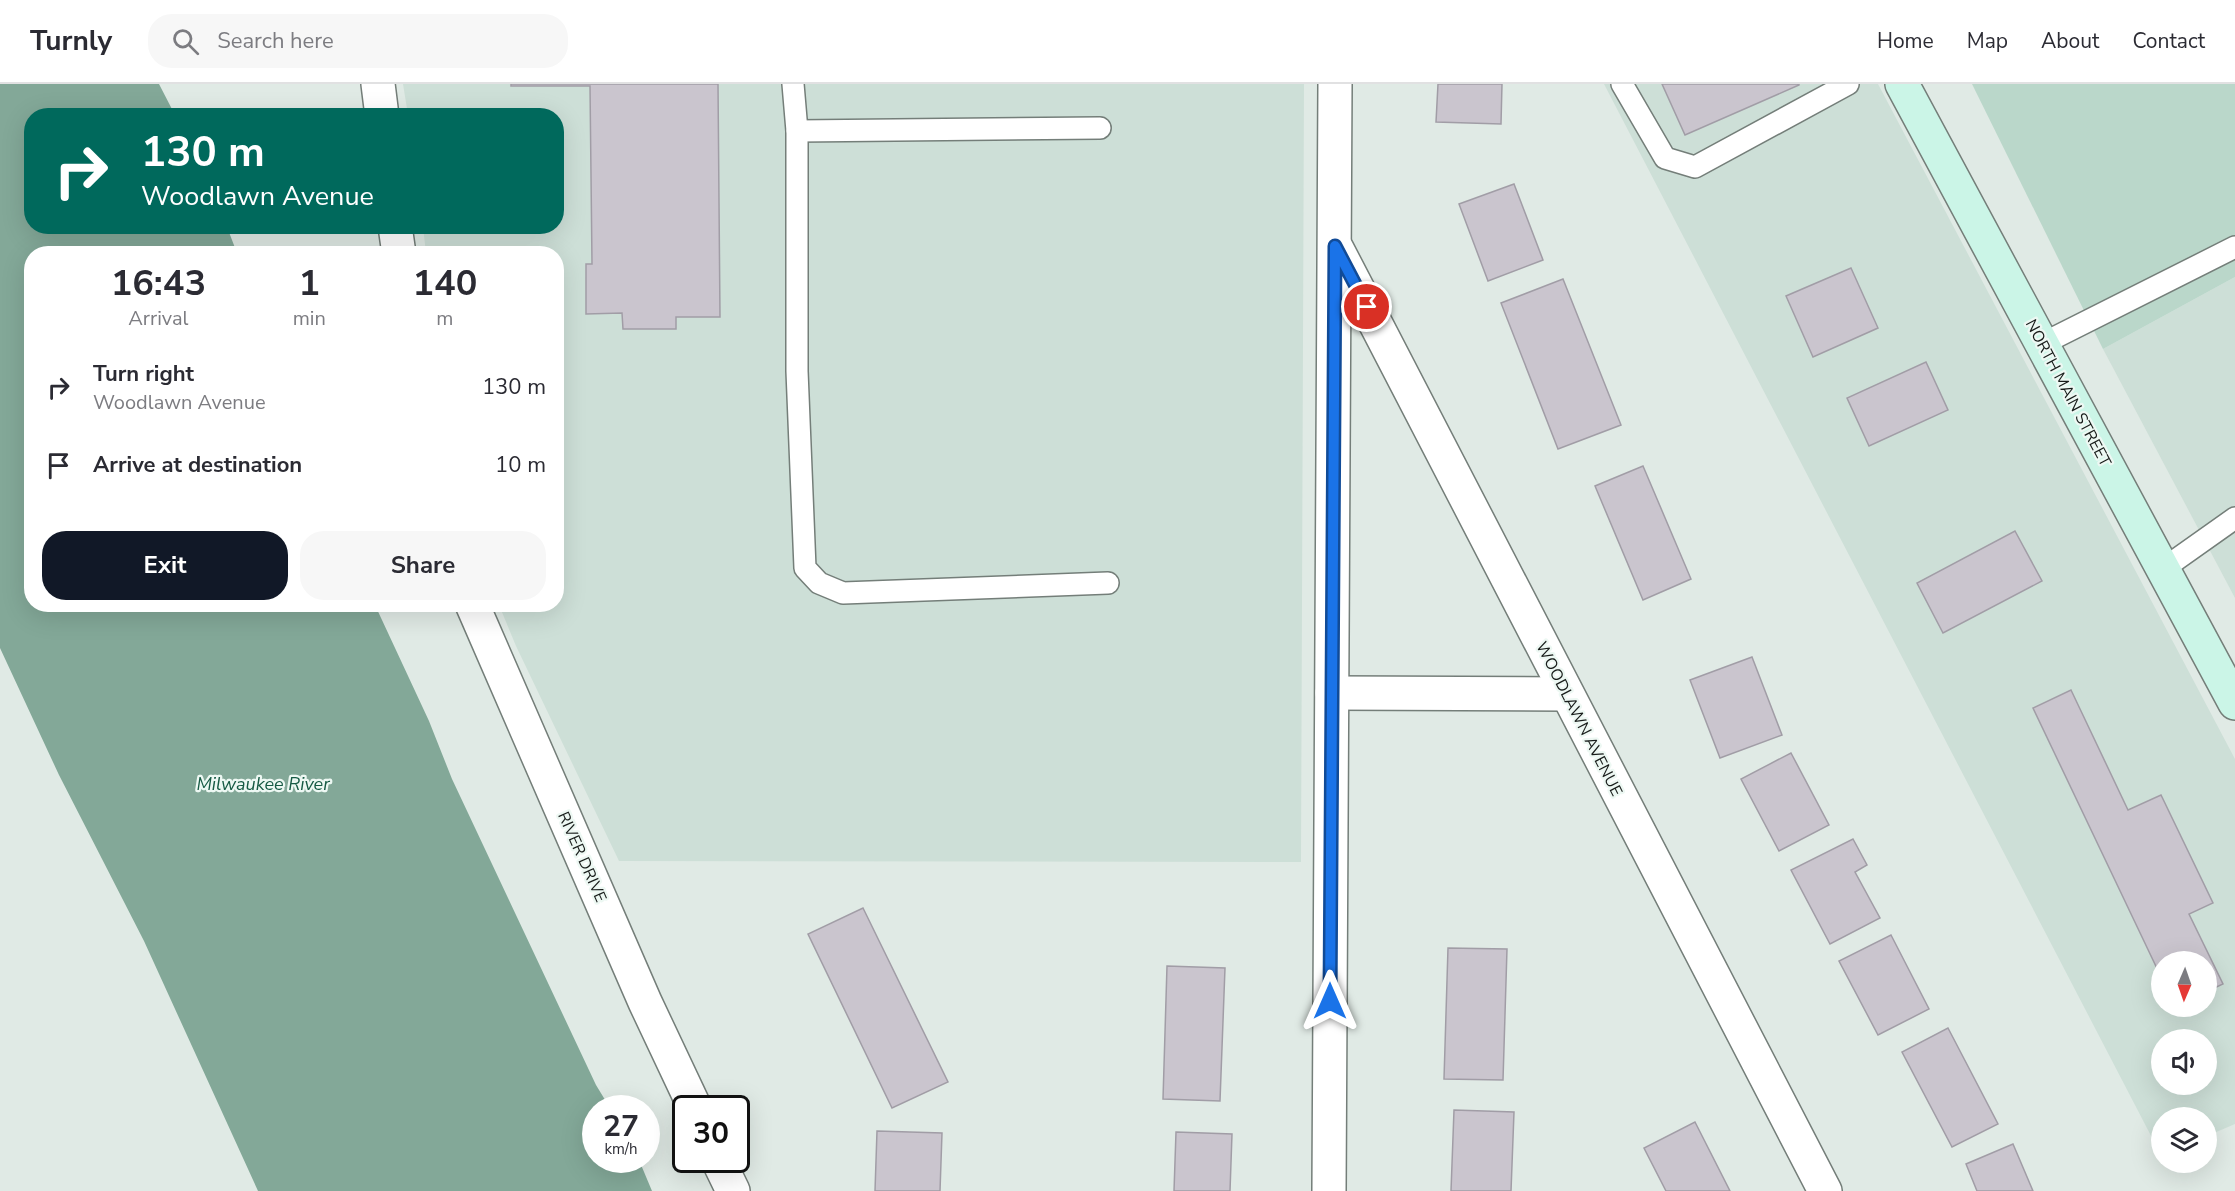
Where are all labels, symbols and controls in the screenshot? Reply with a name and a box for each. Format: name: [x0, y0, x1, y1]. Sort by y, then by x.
search box: [148, 14, 568, 68]
text: Turnly: [30, 22, 112, 60]
icon: search: [169, 25, 202, 58]
text: Search here: [217, 26, 334, 56]
text: Home: [1877, 27, 1934, 55]
text: Map: [1967, 27, 2008, 55]
text: About: [2041, 27, 2099, 55]
text: Contact: [2132, 27, 2205, 55]
text: 130 m: [141, 124, 265, 181]
icon: right: [42, 132, 120, 210]
text: Woodlawn Avenue: [141, 178, 374, 215]
text: 16:43: [111, 259, 206, 308]
text: 1: [298, 259, 320, 308]
text: 140: [412, 259, 477, 308]
pin: [1341, 281, 1392, 332]
icon: arrive: [1350, 290, 1383, 323]
text: Arrival: [128, 305, 188, 332]
text: min: [293, 305, 326, 332]
text: m: [436, 305, 453, 332]
street label: NORTH MAIN STREET: [2020, 316, 2116, 471]
text: Turn right: [93, 359, 194, 389]
icon: right: [42, 371, 75, 404]
text: 130 m: [482, 372, 546, 402]
text: Woodlawn Avenue: [93, 389, 266, 416]
icon: arrive: [42, 449, 75, 482]
text: Arrive at destination: [93, 450, 302, 480]
text: 10 m: [495, 450, 546, 480]
button: Exit: [42, 531, 288, 600]
button: Share: [300, 531, 546, 600]
street label: WOODLAWN AVENUE: [1531, 638, 1627, 800]
water label: Milwaukee River: [196, 772, 330, 796]
street label: RIVER DRIVE: [552, 808, 612, 906]
north arrow: [2151, 951, 2217, 1017]
map controls: [2151, 951, 2217, 1173]
position arrow: [1298, 969, 1362, 1033]
button: sound: [2151, 1029, 2217, 1095]
speed limit sign: 30: [672, 1095, 750, 1173]
text: 27: [603, 1106, 639, 1147]
button: layers: [2151, 1107, 2217, 1173]
text: km/h: [604, 1139, 638, 1159]

